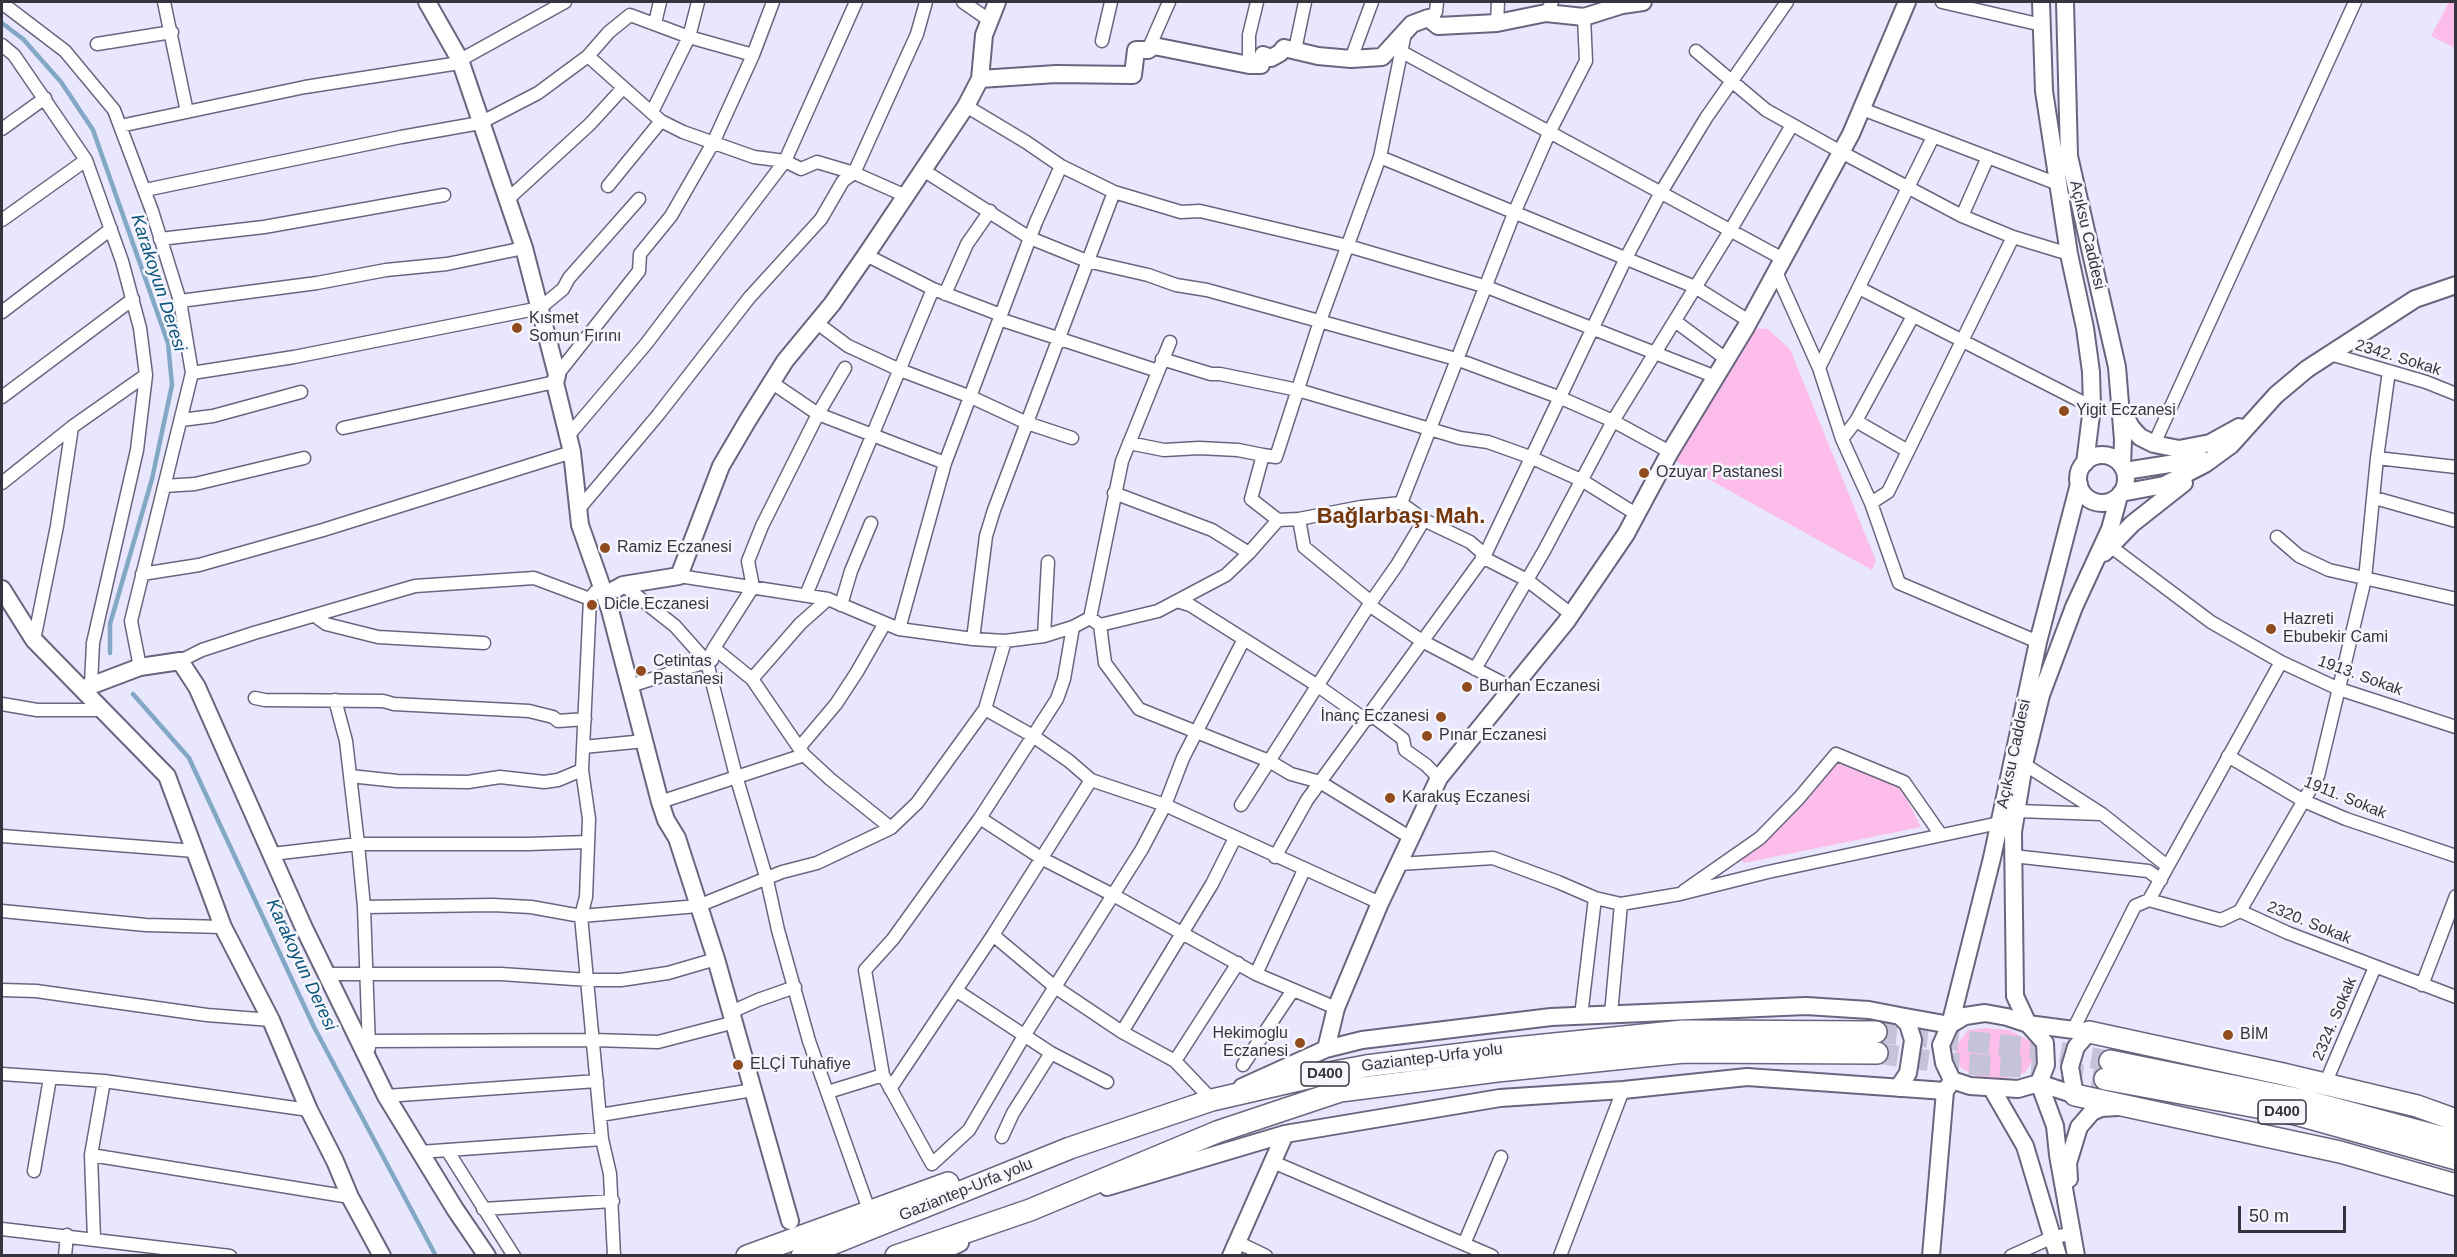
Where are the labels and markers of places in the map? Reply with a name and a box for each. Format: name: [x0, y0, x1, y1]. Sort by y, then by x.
place label: Kısmet Somun Fırını: [529, 309, 621, 347]
marker: Kısmet Somun Fırını: [510, 321, 524, 335]
place label: Yigit Eczanesi: [2076, 401, 2176, 421]
marker: Yigit Eczanesi: [2057, 404, 2071, 418]
place label: Ozuyar Pastanesi: [1656, 463, 1782, 483]
marker: Ozuyar Pastanesi: [1637, 466, 1651, 480]
place label: Ramiz Eczanesi: [617, 538, 732, 558]
marker: Ramiz Eczanesi: [598, 541, 612, 555]
place label: Dicle Eczanesi: [604, 595, 709, 615]
marker: Dicle Eczanesi: [585, 598, 599, 612]
place label: Hazreti Ebubekir Cami: [2283, 610, 2388, 648]
marker: Hazreti Ebubekir Cami: [2264, 622, 2278, 636]
place label: Cetintas Pastanesi: [653, 652, 723, 690]
marker: Cetintas Pastanesi: [634, 664, 648, 678]
place label: Burhan Eczanesi: [1479, 677, 1600, 697]
marker: Burhan Eczanesi: [1460, 680, 1474, 694]
place label: İnanç Eczanesi: [1320, 707, 1429, 727]
marker: İnanç Eczanesi: [1434, 710, 1448, 724]
place label: Pınar Eczanesi: [1439, 726, 1547, 746]
marker: Pınar Eczanesi: [1420, 729, 1434, 743]
place label: Karakuş Eczanesi: [1402, 788, 1530, 808]
marker: Karakuş Eczanesi: [1383, 791, 1397, 805]
place label: Hekimoglu Eczanesi: [1212, 1024, 1288, 1062]
place label: BİM: [2240, 1025, 2268, 1045]
marker: BİM: [2221, 1028, 2235, 1042]
marker: Hekimoglu Eczanesi: [1293, 1036, 1307, 1050]
place label: ELÇİ Tuhafiye: [750, 1055, 851, 1075]
marker: ELÇİ Tuhafiye: [731, 1058, 745, 1072]

